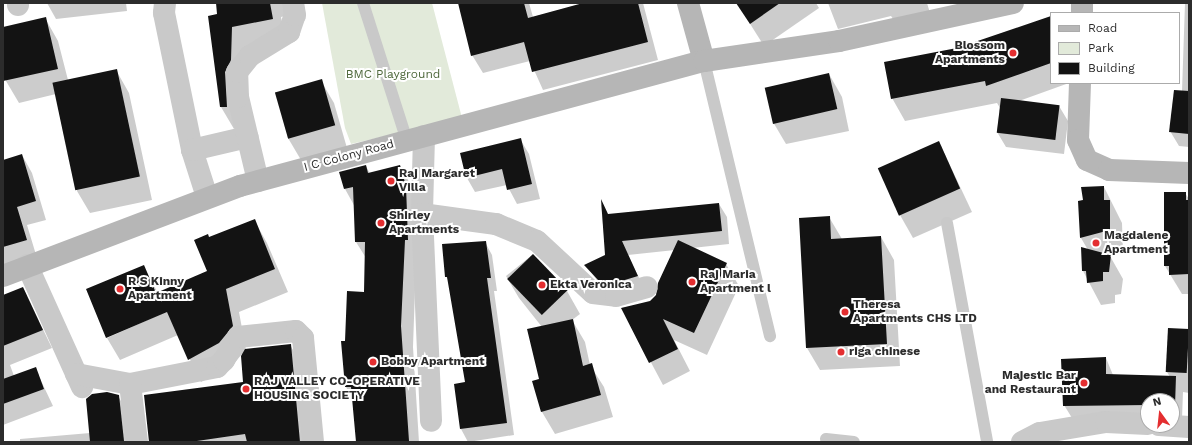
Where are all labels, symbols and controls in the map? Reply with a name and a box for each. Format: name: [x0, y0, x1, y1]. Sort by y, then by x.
legend: [1050, 12, 1180, 84]
text: Road: [1088, 21, 1117, 35]
place label: Blossom Apartments: [935, 39, 1005, 67]
text: Park: [1088, 41, 1114, 55]
marker: Blossom Apartments: [1008, 48, 1018, 58]
text: Building: [1088, 61, 1135, 75]
park label: BMC Playground: [346, 68, 440, 82]
street label: I C Colony Road: [302, 137, 396, 175]
place label: Raj Margaret Villa: [399, 167, 475, 195]
marker: Raj Margaret Villa: [386, 176, 396, 186]
place label: Shirley Apartments: [389, 209, 459, 237]
marker: Shirley Apartments: [376, 218, 386, 228]
place label: Magdalene Apartment: [1104, 229, 1168, 257]
marker: Magdalene Apartment: [1091, 238, 1101, 248]
place label: Raj Maria Apartment l: [700, 268, 771, 296]
place label: R S Kinny Apartment: [128, 275, 192, 303]
marker: Raj Maria Apartment l: [687, 277, 697, 287]
place label: Ekta Veronica: [550, 278, 632, 292]
marker: Ekta Veronica: [537, 280, 547, 290]
marker: R S Kinny Apartment: [115, 284, 125, 294]
place label: Theresa Apartments CHS LTD: [853, 298, 977, 326]
marker: Theresa Apartments CHS LTD: [840, 307, 850, 317]
place label: riga chinese: [849, 345, 920, 359]
marker: riga chinese: [836, 347, 846, 357]
place label: Bobby Apartment: [381, 355, 485, 369]
marker: Bobby Apartment: [368, 357, 378, 367]
place label: Majestic Bar and Restaurant: [985, 369, 1076, 397]
place label: RAJ VALLEY CO-OPERATIVE HOUSING SOCIETY: [254, 375, 421, 403]
marker: Majestic Bar and Restaurant: [1079, 378, 1089, 388]
marker: RAJ VALLEY CO-OPERATIVE HOUSING SOCIETY: [241, 384, 251, 394]
north arrow: [1140, 393, 1180, 433]
text: N: [1151, 395, 1163, 409]

